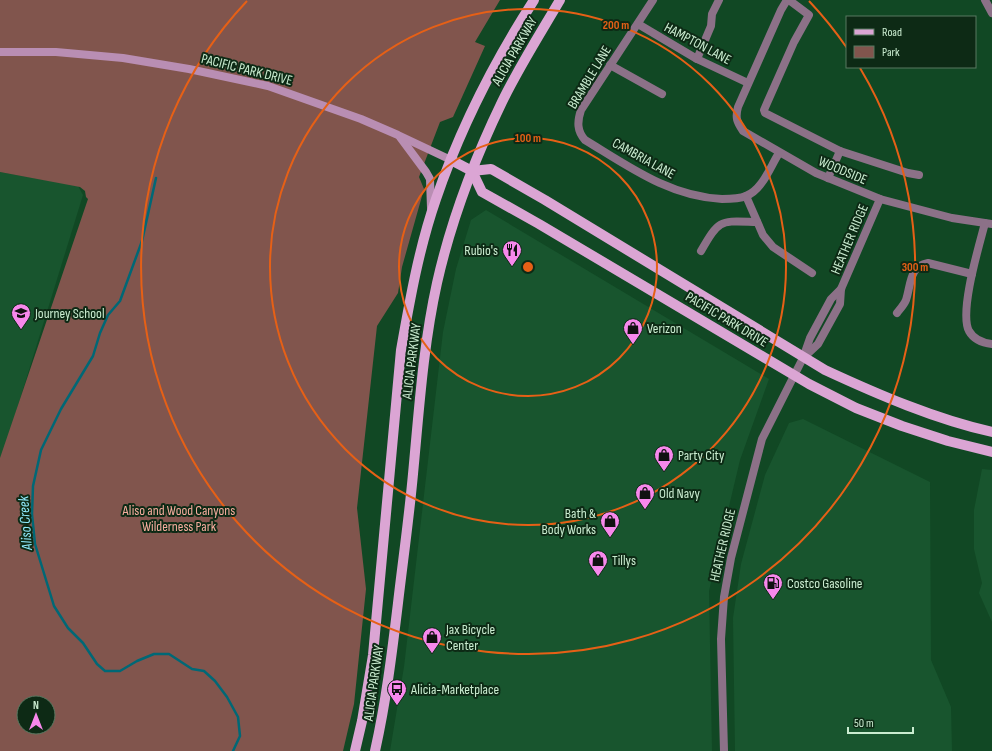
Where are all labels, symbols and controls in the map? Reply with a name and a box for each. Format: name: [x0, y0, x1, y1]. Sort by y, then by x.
street label: ALICIA PARKWAY: [487, 14, 541, 89]
legend: [846, 16, 976, 68]
text: 200 m: [603, 18, 629, 33]
street label: HAMPTON LANE: [661, 19, 734, 68]
text: Road: [882, 25, 902, 40]
street label: BRAMBLE LANE: [564, 42, 615, 112]
text: Park: [882, 45, 900, 60]
street label: PACIFIC PARK DRIVE: [200, 50, 294, 89]
text: 100 m: [515, 131, 541, 146]
street label: CAMBRIA LANE: [609, 134, 678, 183]
street label: WOODSIDE: [816, 153, 870, 188]
street label: HEATHER RIDGE: [827, 201, 872, 277]
restaurant icon: Rubio's: [501, 239, 523, 267]
place label: Rubio's: [464, 242, 498, 259]
centre of rings: [521, 260, 535, 274]
text: 300 m: [902, 260, 928, 275]
street label: PACIFIC PARK DRIVE: [682, 288, 771, 351]
school or university icon: Journey School: [10, 302, 32, 330]
place label: Journey School: [34, 305, 105, 322]
shop icon: Verizon: [622, 317, 644, 345]
place label: Verizon: [647, 320, 682, 337]
street label: ALICIA PARKWAY: [398, 322, 425, 401]
shop icon: Party City: [653, 444, 675, 472]
place label: Party City: [678, 447, 725, 464]
shop icon: Old Navy: [634, 482, 656, 510]
place label: Old Navy: [659, 485, 700, 502]
water label: Aliso Creek: [14, 495, 37, 552]
park label: Aliso and Wood Canyons Wilderness Park: [122, 502, 235, 535]
place label: Bath & Body Works: [542, 505, 596, 538]
street label: HEATHER RIDGE: [706, 507, 739, 583]
shop icon: Bath & Body Works: [599, 510, 621, 538]
shop icon: Tillys: [587, 549, 609, 577]
place label: Tillys: [612, 552, 636, 569]
fuel station icon: Costco Gasoline: [762, 572, 784, 600]
place label: Costco Gasoline: [787, 575, 863, 592]
place label: Jax Bicycle Center: [445, 621, 495, 654]
shop icon: Jax Bicycle Center: [421, 626, 443, 654]
street label: ALICIA PARKWAY: [360, 644, 387, 723]
bus stop icon: Alicia-Marketplace: [386, 678, 408, 706]
place label: Alicia-Marketplace: [410, 681, 499, 698]
north arrow: [16, 695, 56, 735]
text: N: [33, 699, 39, 712]
scale bar: [848, 709, 913, 735]
text: 50 m: [854, 716, 874, 731]

